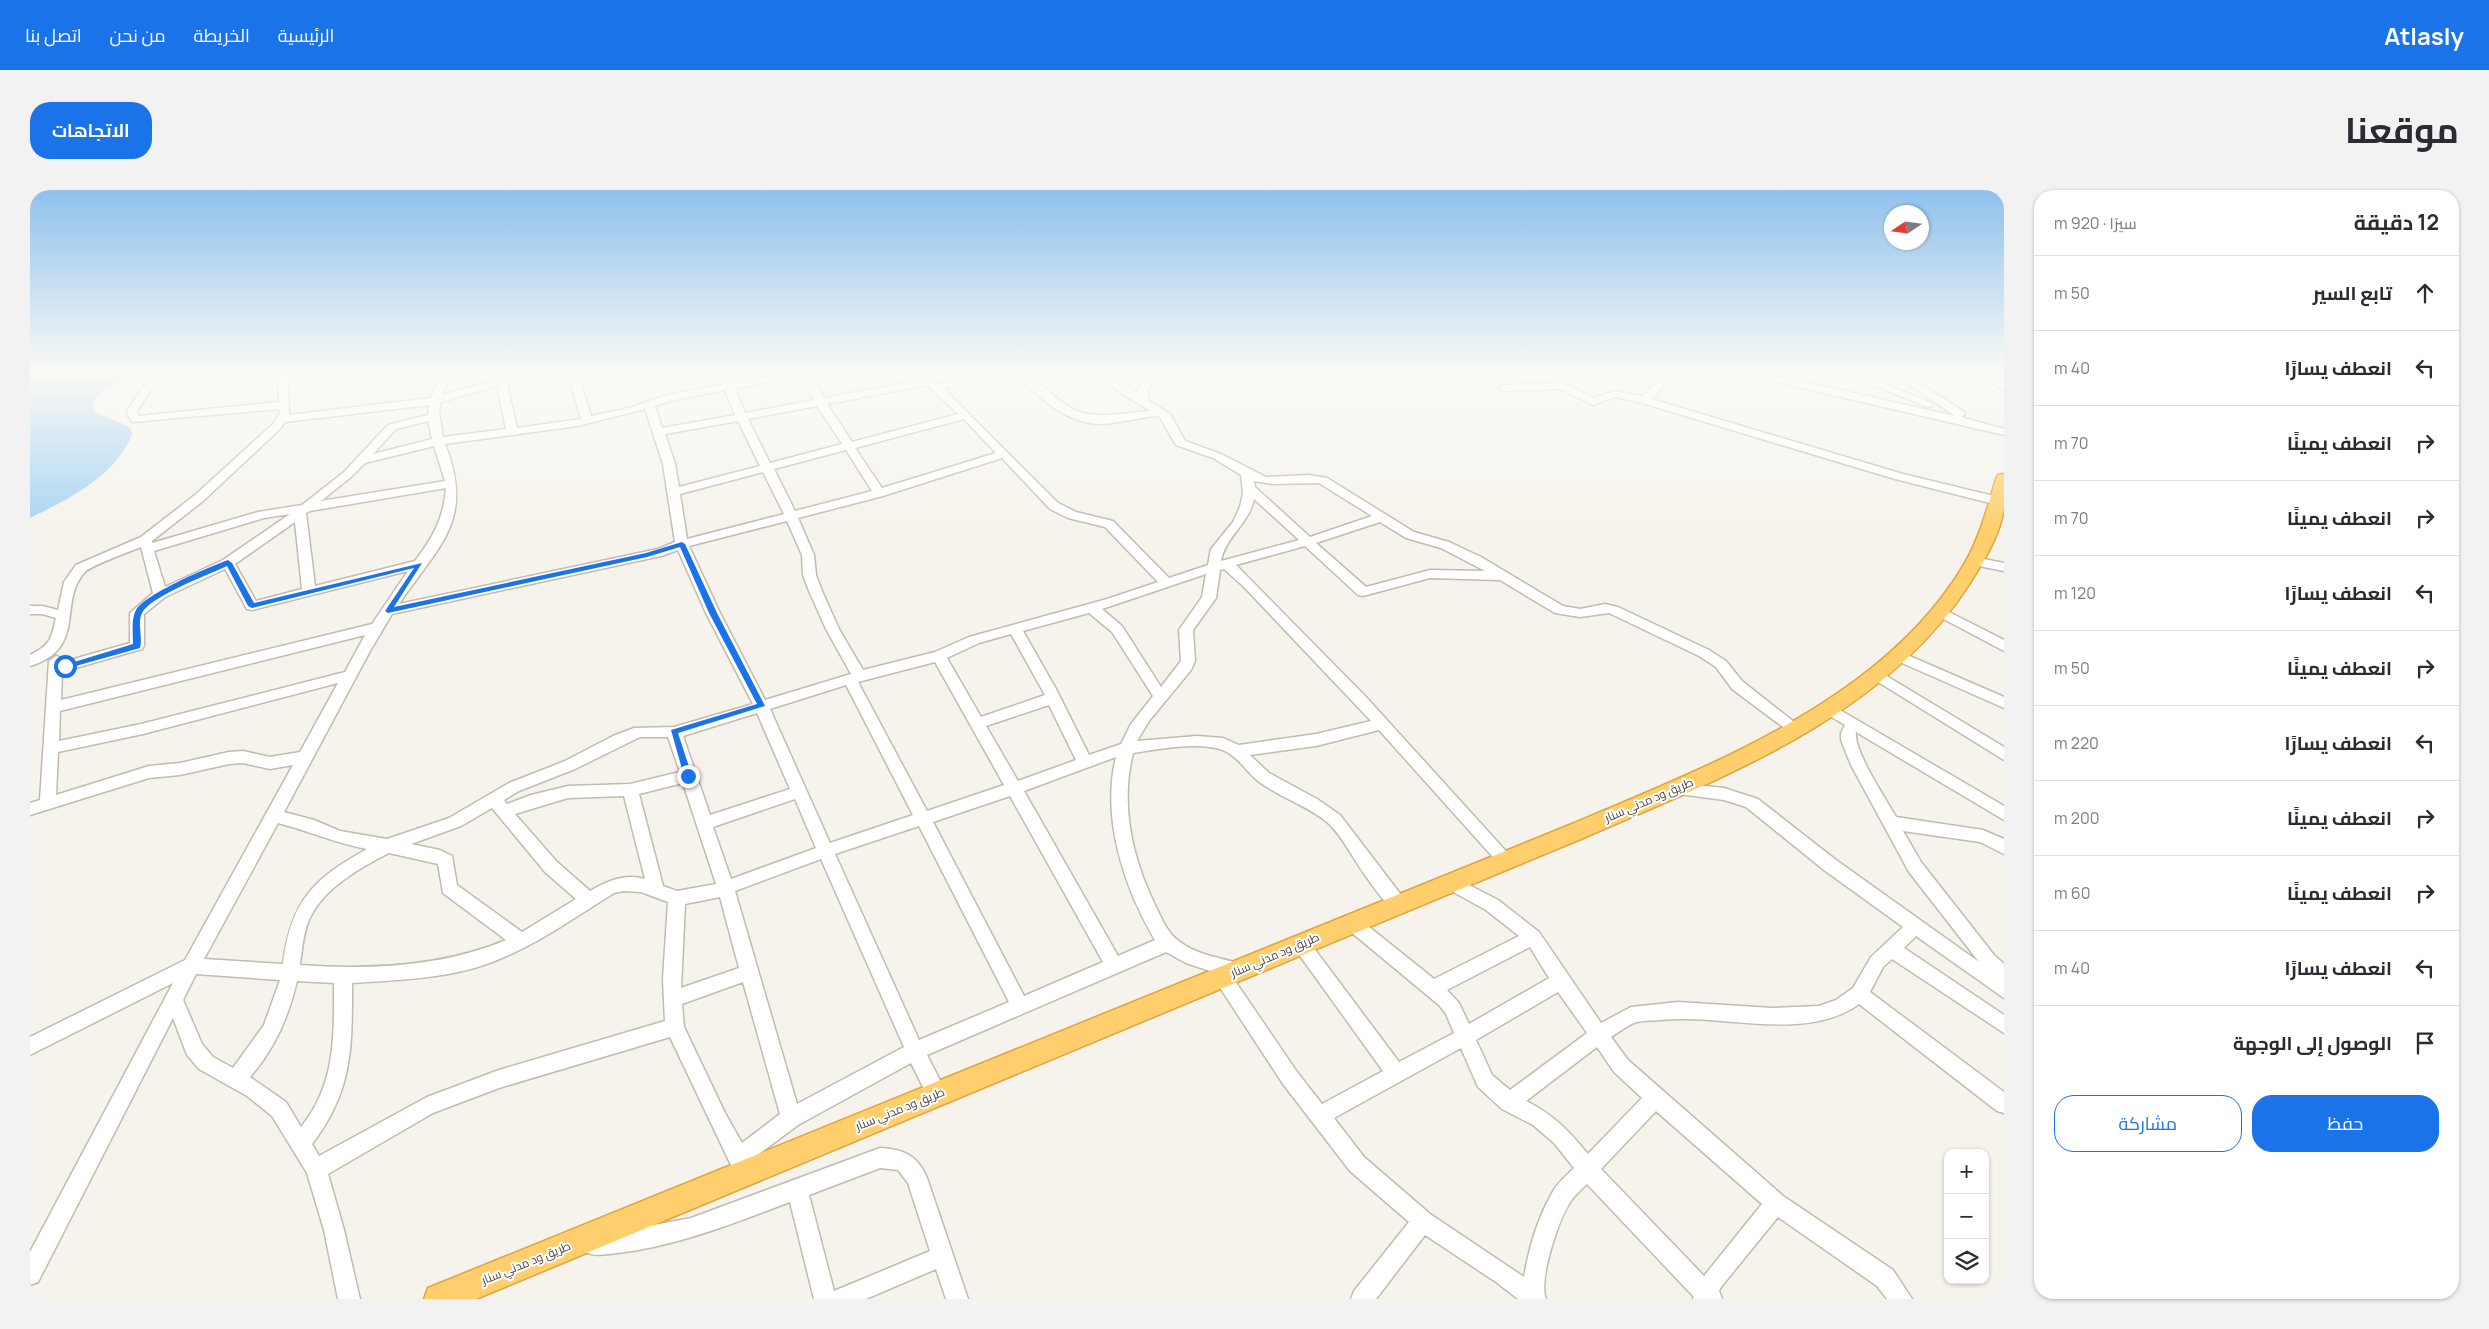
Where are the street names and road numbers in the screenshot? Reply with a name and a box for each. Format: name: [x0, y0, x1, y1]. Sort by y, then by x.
street label: طريق ود مدني سنار: [1601, 773, 1697, 828]
street label: طريق ود مدني سنار: [1227, 928, 1323, 983]
street label: طريق ود مدني سنار: [852, 1083, 948, 1136]
street label: طريق ود مدني سنار: [478, 1237, 574, 1290]

